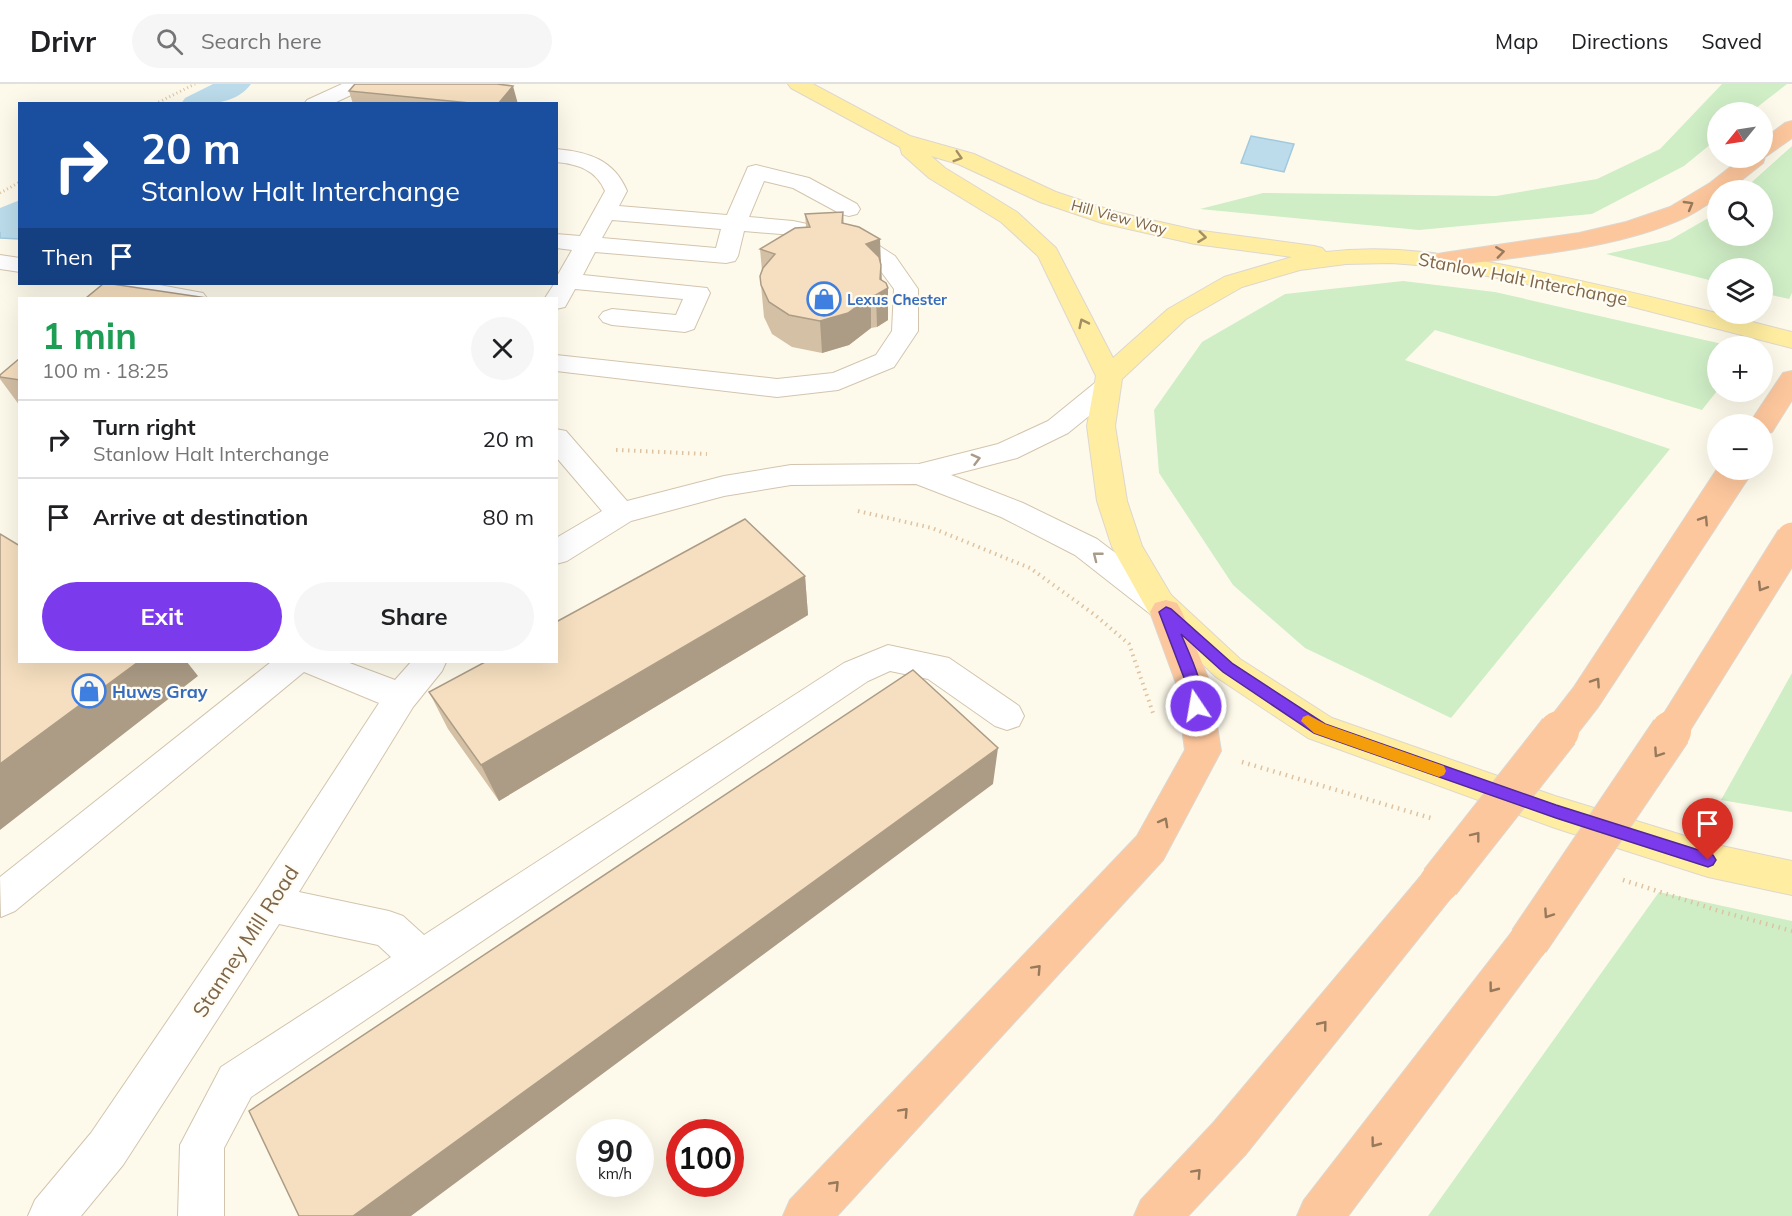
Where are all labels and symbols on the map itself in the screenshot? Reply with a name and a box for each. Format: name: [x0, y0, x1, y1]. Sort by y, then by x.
north arrow: [1707, 102, 1773, 168]
one-way arrow: [952, 150, 963, 162]
street label: Hill View Way: [1069, 195, 1169, 239]
one-way arrow: [1683, 201, 1693, 213]
one-way arrow: [1197, 230, 1207, 243]
one-way arrow: [1496, 246, 1505, 258]
street label: Stanlow Halt Interchange: [1416, 247, 1630, 311]
shop icon: Lexus Chester: [806, 281, 842, 317]
place label: Lexus Chester: [847, 290, 947, 309]
one-way arrow: [1079, 319, 1091, 330]
one-way arrow: [971, 454, 981, 467]
one-way arrow: [1696, 515, 1707, 526]
one-way arrow: [1092, 552, 1103, 563]
one-way arrow: [1758, 581, 1769, 592]
shop icon: Huws Gray: [71, 673, 107, 709]
position arrow: [1164, 674, 1228, 738]
one-way arrow: [1589, 678, 1600, 689]
place label: Huws Gray: [112, 680, 208, 703]
one-way arrow: [1654, 746, 1665, 757]
pin: [1682, 798, 1733, 860]
one-way arrow: [1157, 818, 1168, 828]
one-way arrow: [1469, 832, 1480, 843]
street label: Stanney Mill Road: [186, 860, 304, 1022]
one-way arrow: [1544, 907, 1555, 918]
one-way arrow: [1030, 965, 1041, 976]
one-way arrow: [1490, 981, 1501, 992]
one-way arrow: [1316, 1021, 1327, 1032]
one-way arrow: [897, 1108, 908, 1119]
speed limit sign: 100: [666, 1119, 744, 1197]
one-way arrow: [1372, 1137, 1383, 1148]
one-way arrow: [1190, 1170, 1201, 1180]
one-way arrow: [828, 1182, 839, 1192]

